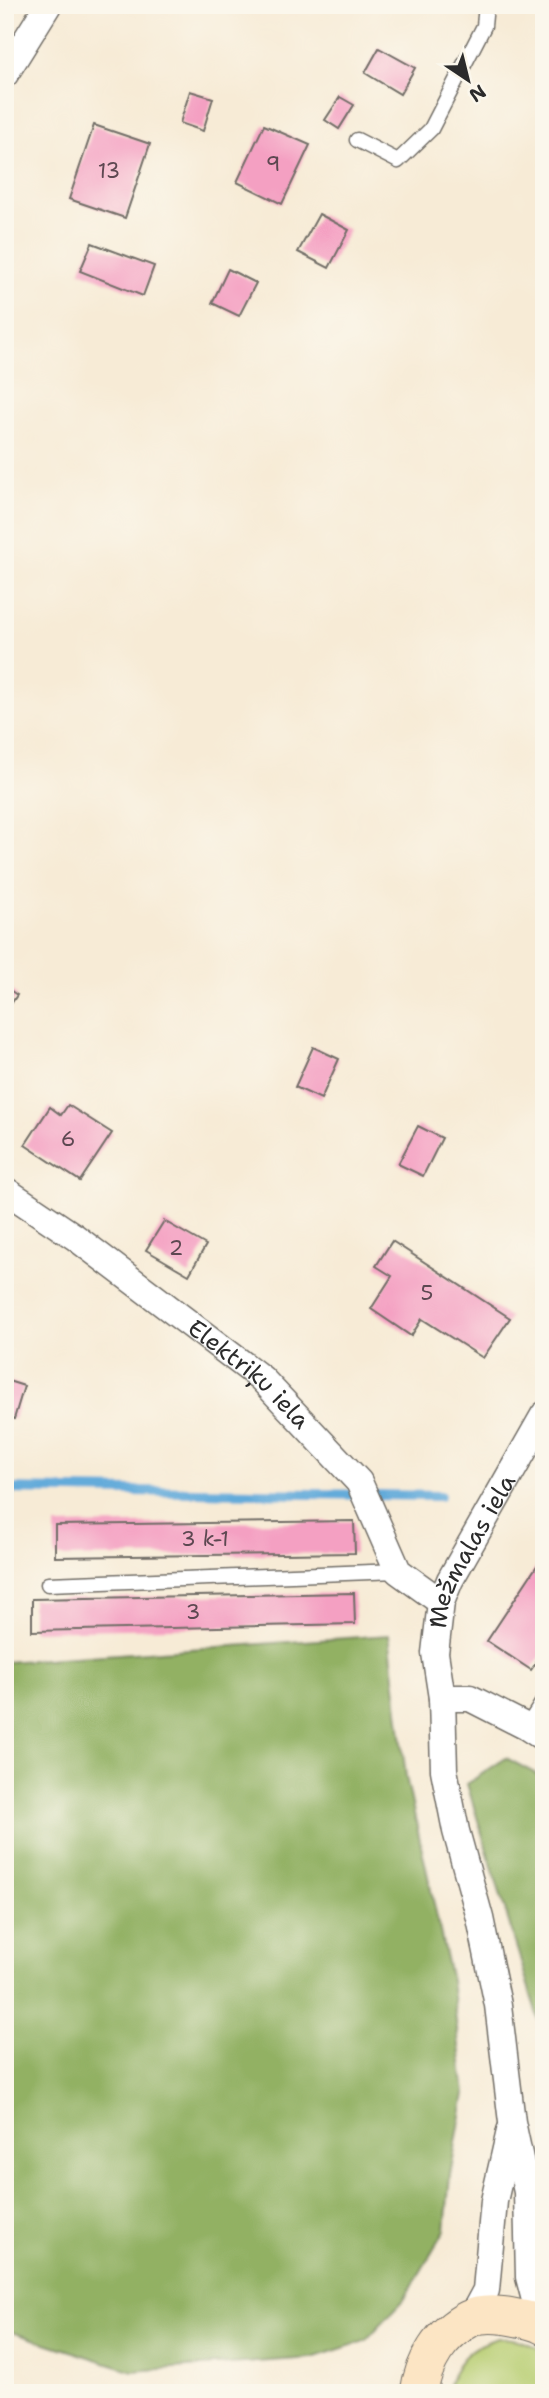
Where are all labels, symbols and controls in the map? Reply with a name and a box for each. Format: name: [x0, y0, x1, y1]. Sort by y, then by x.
north arrow: [434, 46, 504, 116]
text: N: [464, 79, 491, 108]
house number: 9: [266, 150, 280, 178]
house number: 13: [98, 157, 120, 185]
house number: 6: [61, 1125, 75, 1153]
house number: 2: [169, 1234, 183, 1262]
house number: 5: [421, 1279, 433, 1307]
street label: Elektriķu iela: [181, 1312, 317, 1436]
street label: Mežmalas iela: [422, 1468, 523, 1630]
house number: 3 k-1: [181, 1525, 229, 1553]
house number: 3: [186, 1598, 200, 1626]

